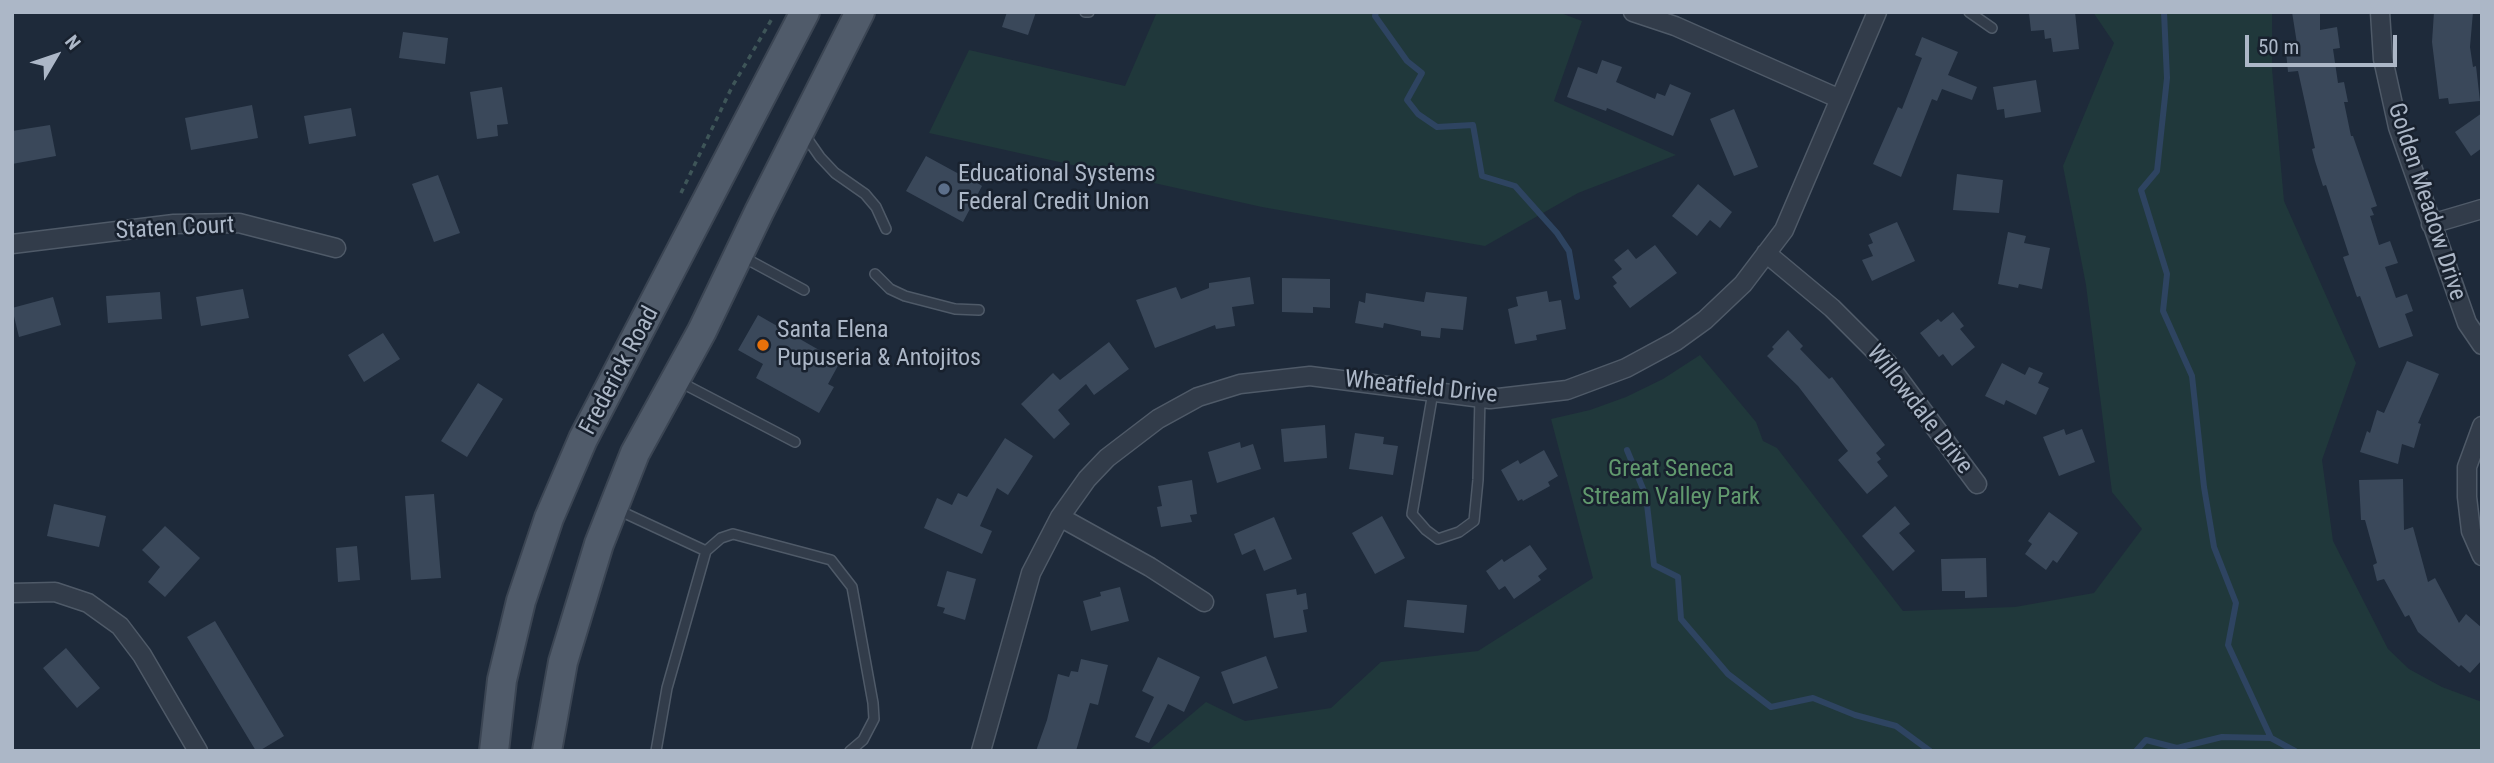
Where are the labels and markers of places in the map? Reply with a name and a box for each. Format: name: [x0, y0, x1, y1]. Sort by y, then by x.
place label: Educational Systems Federal Credit Union: [958, 161, 1155, 217]
marker: Educational Systems Federal Credit Union: [936, 181, 952, 197]
place label: Santa Elena Pupuseria & Antojitos: [777, 317, 981, 373]
marker: Santa Elena Pupuseria & Antojitos: [755, 337, 771, 353]

